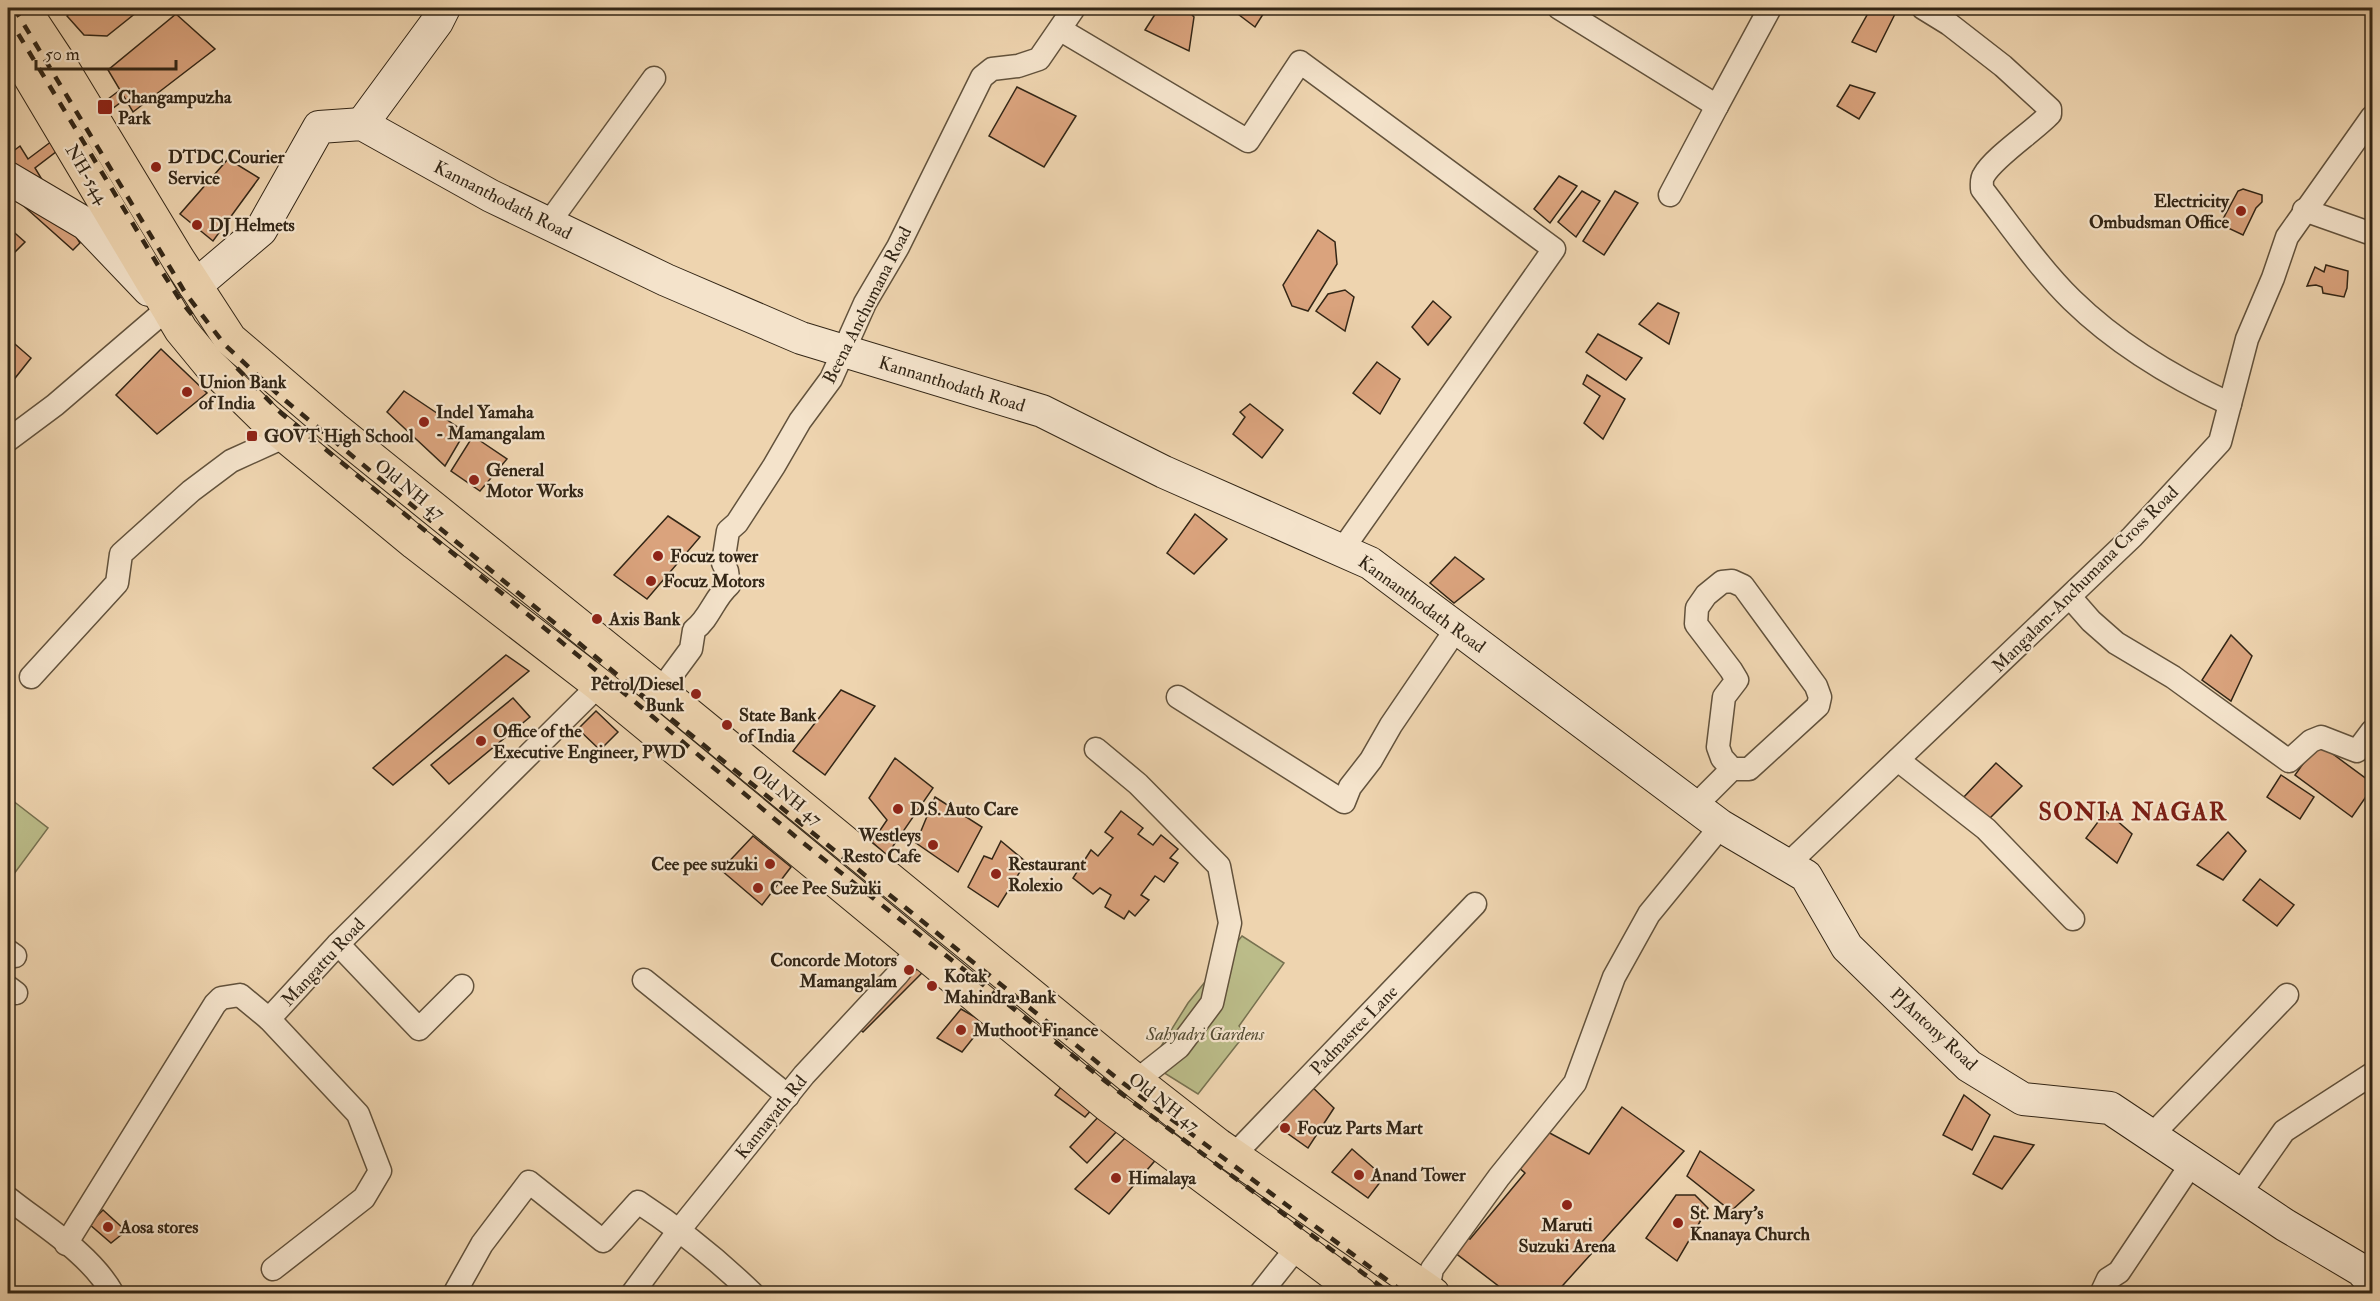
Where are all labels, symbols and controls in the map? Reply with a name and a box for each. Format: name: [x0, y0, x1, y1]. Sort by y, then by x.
scale bar: [36, 33, 176, 71]
text: 50 m: [45, 43, 80, 66]
place label: Changampuzha Park: [118, 86, 232, 130]
marker: Changampuzha Park: [96, 98, 114, 116]
street label: NH-544: [60, 140, 114, 209]
place label: DTDC Courier Service: [168, 146, 285, 190]
street label: Kannanthodath Road: [430, 156, 576, 245]
marker: DTDC Courier Service: [149, 160, 163, 174]
place label: Electricity Ombudsman Office: [2089, 190, 2230, 234]
marker: Electricity Ombudsman Office: [2234, 204, 2248, 218]
place label: DJ Helmets: [209, 214, 295, 237]
marker: DJ Helmets: [190, 218, 204, 232]
street label: Beena Anchumana Road: [818, 223, 917, 388]
street label: Kannanthodath Road: [876, 351, 1028, 418]
place label: Union Bank of India: [199, 371, 287, 415]
marker: Union Bank of India: [180, 385, 194, 399]
place label: Indel Yamaha - Mamangalam: [436, 401, 546, 445]
marker: Indel Yamaha - Mamangalam: [417, 415, 431, 429]
place label: GOVT High School: [264, 425, 414, 448]
marker: GOVT High School: [245, 429, 259, 443]
street label: Old NH 47: [370, 454, 450, 525]
place label: General Motor Works: [485, 459, 583, 503]
marker: General Motor Works: [467, 473, 481, 487]
street label: Mangalam-Anchumana Cross Road: [1987, 481, 2183, 677]
place label: Focuz tower: [670, 545, 758, 568]
marker: Focuz tower: [651, 549, 665, 563]
street label: Kannanthodath Road: [1353, 550, 1490, 658]
place label: Focuz Motors: [663, 570, 765, 593]
marker: Focuz Motors: [644, 574, 658, 588]
place label: Axis Bank: [608, 608, 681, 631]
marker: Axis Bank: [590, 612, 604, 626]
place label: Petrol/Diesel Bunk: [591, 673, 684, 717]
marker: Petrol/Diesel Bunk: [689, 687, 703, 701]
place label: State Bank of India: [739, 704, 817, 748]
marker: State Bank of India: [720, 718, 734, 732]
place label: Office of the Executive Engineer, PWD: [493, 720, 686, 764]
marker: Office of the Executive Engineer, PWD: [474, 734, 488, 748]
street label: Old NH 47: [747, 760, 827, 831]
district label: SONIA NAGAR: [2038, 797, 2228, 828]
place label: D.S. Auto Care: [910, 798, 1019, 821]
marker: D.S. Auto Care: [891, 802, 905, 816]
place label: Westleys Resto Cafe: [843, 824, 921, 868]
marker: Westleys Resto Cafe: [926, 838, 940, 852]
place label: Cee pee suzuki: [651, 853, 758, 876]
place label: Restaurant Rolexio: [1008, 853, 1086, 897]
marker: Cee pee suzuki: [763, 857, 777, 871]
marker: Restaurant Rolexio: [989, 867, 1003, 881]
place label: Cee Pee Suzuki: [770, 877, 882, 900]
marker: Cee Pee Suzuki: [751, 881, 765, 895]
street label: Mangattu Road: [277, 913, 370, 1011]
place label: Concorde Motors Mamangalam: [770, 949, 898, 993]
marker: Concorde Motors Mamangalam: [902, 963, 916, 977]
place label: Kotak Mahindra Bank: [943, 965, 1056, 1009]
marker: Kotak Mahindra Bank: [925, 979, 939, 993]
street label: Padmasree Lane: [1306, 980, 1403, 1080]
street label: PJAntony Road: [1885, 983, 1982, 1076]
place label: Muthoot Finance: [972, 1019, 1099, 1042]
marker: Muthoot Finance: [954, 1023, 968, 1037]
park label: Sahyadri Gardens: [1145, 1023, 1265, 1046]
street label: Old NH 47: [1124, 1067, 1204, 1137]
street label: Kannayath Rd: [730, 1070, 812, 1164]
place label: Focuz Parts Mart: [1297, 1117, 1423, 1140]
marker: Focuz Parts Mart: [1278, 1121, 1292, 1135]
place label: Anand Tower: [1370, 1164, 1466, 1187]
place label: Himalaya: [1128, 1167, 1197, 1190]
marker: Anand Tower: [1352, 1168, 1366, 1182]
marker: Himalaya: [1109, 1171, 1123, 1185]
marker: Maruti Suzuki Arena: [1560, 1198, 1574, 1212]
place label: St. Mary's Knanaya Church: [1690, 1202, 1811, 1246]
place label: Maruti Suzuki Arena: [1519, 1214, 1616, 1258]
place label: Aosa stores: [119, 1216, 198, 1239]
marker: St. Mary's Knanaya Church: [1671, 1216, 1685, 1230]
marker: Aosa stores: [101, 1220, 115, 1234]

